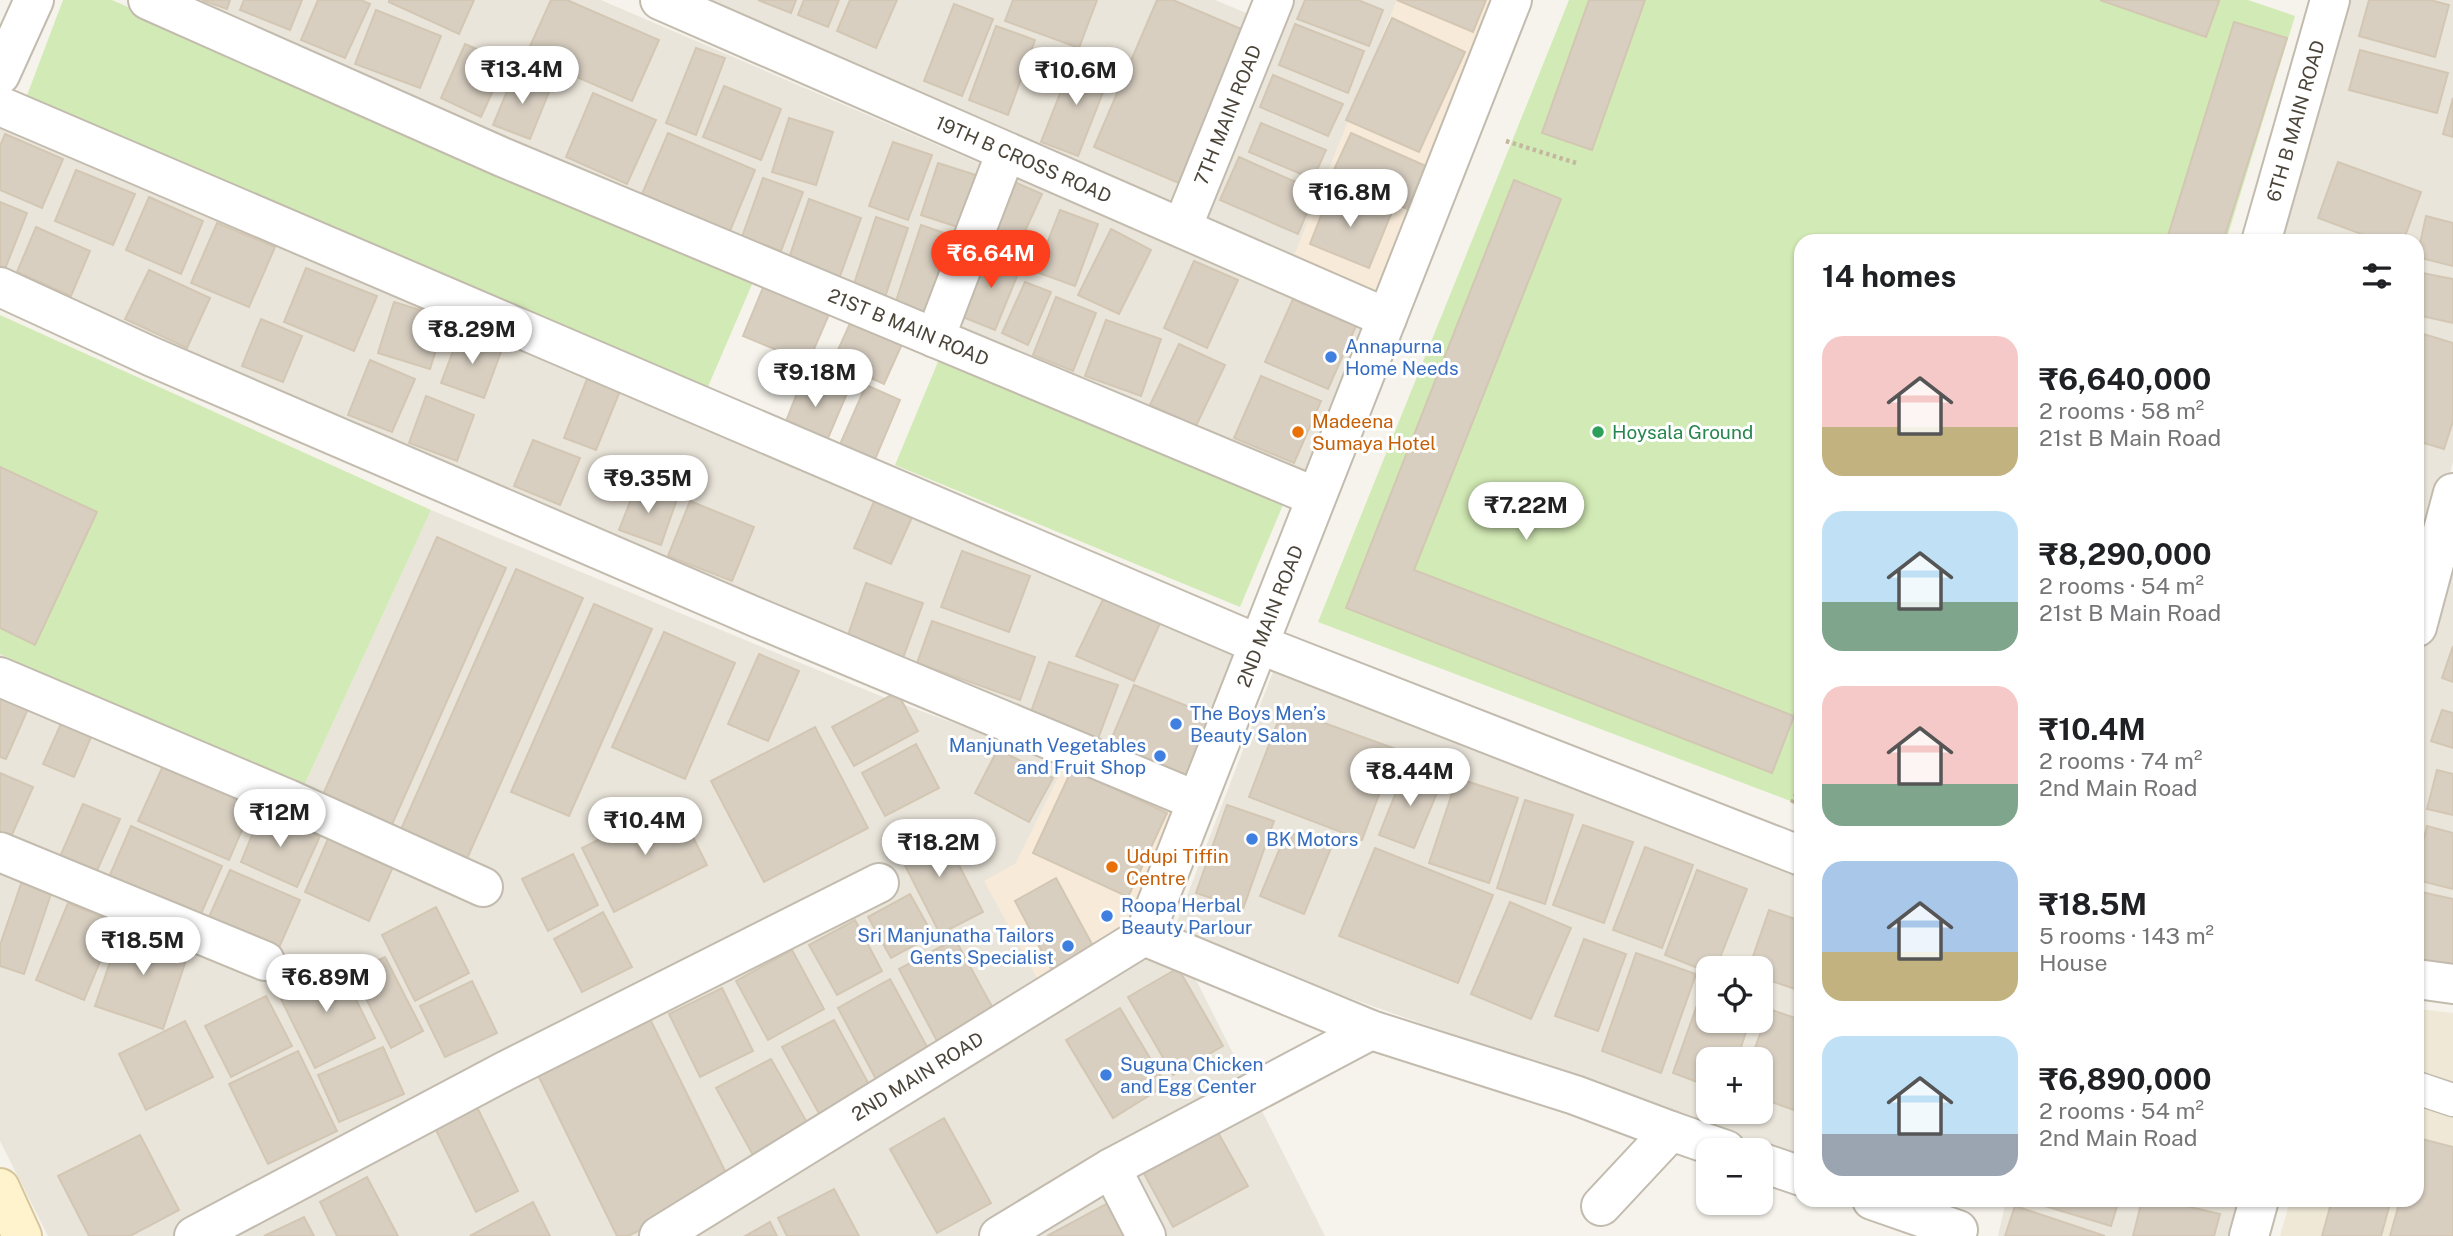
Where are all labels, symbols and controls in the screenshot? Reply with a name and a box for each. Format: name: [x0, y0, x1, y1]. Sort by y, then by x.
street label: 6TH B MAIN ROAD: [2262, 38, 2329, 204]
street label: 7TH MAIN ROAD: [1190, 42, 1266, 188]
pin: ₹13.4M: [465, 46, 579, 106]
pin: ₹10.6M: [1019, 48, 1133, 107]
text: ₹13.4M: [481, 55, 563, 82]
text: ₹10.6M: [1035, 56, 1117, 83]
street label: 19TH B CROSS ROAD: [932, 111, 1115, 207]
pin: ₹16.8M: [1293, 170, 1407, 229]
text: ₹16.8M: [1309, 178, 1391, 205]
pin: ₹6.64M: [934, 230, 1048, 290]
text: ₹6.64M: [947, 239, 1035, 266]
icon: filters: [2358, 257, 2396, 295]
text: 14 homes: [1822, 258, 1956, 294]
street label: 21ST B MAIN ROAD: [825, 284, 992, 370]
pin: ₹8.29M: [415, 306, 529, 366]
text: ₹8.29M: [428, 315, 516, 342]
place label: Annapurna Home Needs: [1345, 335, 1459, 379]
marker: Annapurna Home Needs: [1323, 349, 1339, 365]
pin: ₹9.18M: [758, 350, 872, 409]
text: ₹9.18M: [774, 358, 856, 385]
text: ₹6,640,000: [2039, 361, 2211, 397]
icon: home: [1878, 364, 1962, 448]
text: 2 rooms · 58 m²: [2039, 397, 2204, 424]
place label: Madeena Sumaya Hotel: [1312, 410, 1436, 454]
place label: Hoysala Ground: [1612, 421, 1753, 443]
marker: Madeena Sumaya Hotel: [1290, 424, 1306, 440]
marker: Hoysala Ground: [1590, 424, 1606, 440]
text: 21st B Main Road: [2039, 424, 2221, 451]
pin: ₹9.35M: [591, 456, 705, 515]
text: ₹9.35M: [604, 464, 692, 491]
pin: ₹7.22M: [1469, 482, 1583, 542]
text: ₹7.22M: [1484, 491, 1568, 518]
text: ₹8,290,000: [2039, 536, 2212, 572]
icon: home: [1878, 539, 1962, 623]
street label: 2ND MAIN ROAD: [1232, 542, 1308, 690]
text: 2 rooms · 54 m²: [2039, 572, 2204, 599]
text: 21st B Main Road: [2039, 599, 2221, 626]
place label: The Boys Men’s Beauty Salon: [1190, 702, 1326, 746]
text: ₹10.4M: [2039, 711, 2146, 747]
icon: home: [1878, 714, 1962, 798]
marker: The Boys Men’s Beauty Salon: [1168, 716, 1184, 732]
place label: Manjunath Vegetables and Fruit Shop: [949, 734, 1146, 778]
text: 2 rooms · 74 m²: [2039, 747, 2202, 774]
marker: Manjunath Vegetables and Fruit Shop: [1152, 748, 1168, 764]
pin: ₹8.44M: [1353, 748, 1467, 808]
text: ₹8.44M: [1366, 757, 1454, 784]
text: 2nd Main Road: [2039, 774, 2197, 801]
pin: ₹12M: [239, 790, 321, 849]
text: ₹12M: [250, 798, 310, 825]
pin: ₹10.4M: [588, 798, 702, 857]
text: ₹10.4M: [604, 806, 686, 833]
pin: ₹18.2M: [882, 820, 996, 879]
text: ₹18.2M: [898, 828, 980, 855]
place label: BK Motors: [1266, 828, 1358, 850]
marker: BK Motors: [1244, 831, 1260, 847]
place label: Udupi Tiffin Centre: [1126, 845, 1229, 889]
marker: Udupi Tiffin Centre: [1104, 859, 1120, 875]
text: ₹18.5M: [2039, 886, 2147, 922]
icon: home: [1878, 889, 1962, 973]
place label: Roopa Herbal Beauty Parlour: [1121, 894, 1253, 938]
marker: Roopa Herbal Beauty Parlour: [1099, 908, 1115, 924]
pin: ₹18.5M: [86, 918, 200, 977]
text: 5 rooms · 143 m²: [2039, 922, 2214, 949]
place label: Sri Manjunatha Tailors Gents Specialist: [857, 924, 1054, 968]
text: ₹18.5M: [102, 926, 184, 953]
marker: Sri Manjunatha Tailors Gents Specialist: [1060, 938, 1076, 954]
text: House: [2039, 949, 2107, 976]
pin: ₹6.89M: [269, 954, 383, 1014]
map controls: [1696, 956, 1773, 1215]
button: locate: [1696, 956, 1773, 1033]
text: ₹6.89M: [282, 963, 370, 990]
street label: 2ND MAIN ROAD: [848, 1027, 987, 1125]
button: +: [1696, 1047, 1773, 1124]
place label: Suguna Chicken and Egg Center: [1120, 1053, 1263, 1097]
text: ₹6,890,000: [2039, 1061, 2212, 1097]
icon: home: [1878, 1064, 1962, 1148]
marker: Suguna Chicken and Egg Center: [1098, 1067, 1114, 1083]
text: 2 rooms · 54 m²: [2039, 1097, 2204, 1124]
text: 2nd Main Road: [2039, 1124, 2197, 1151]
button: −: [1696, 1138, 1773, 1215]

